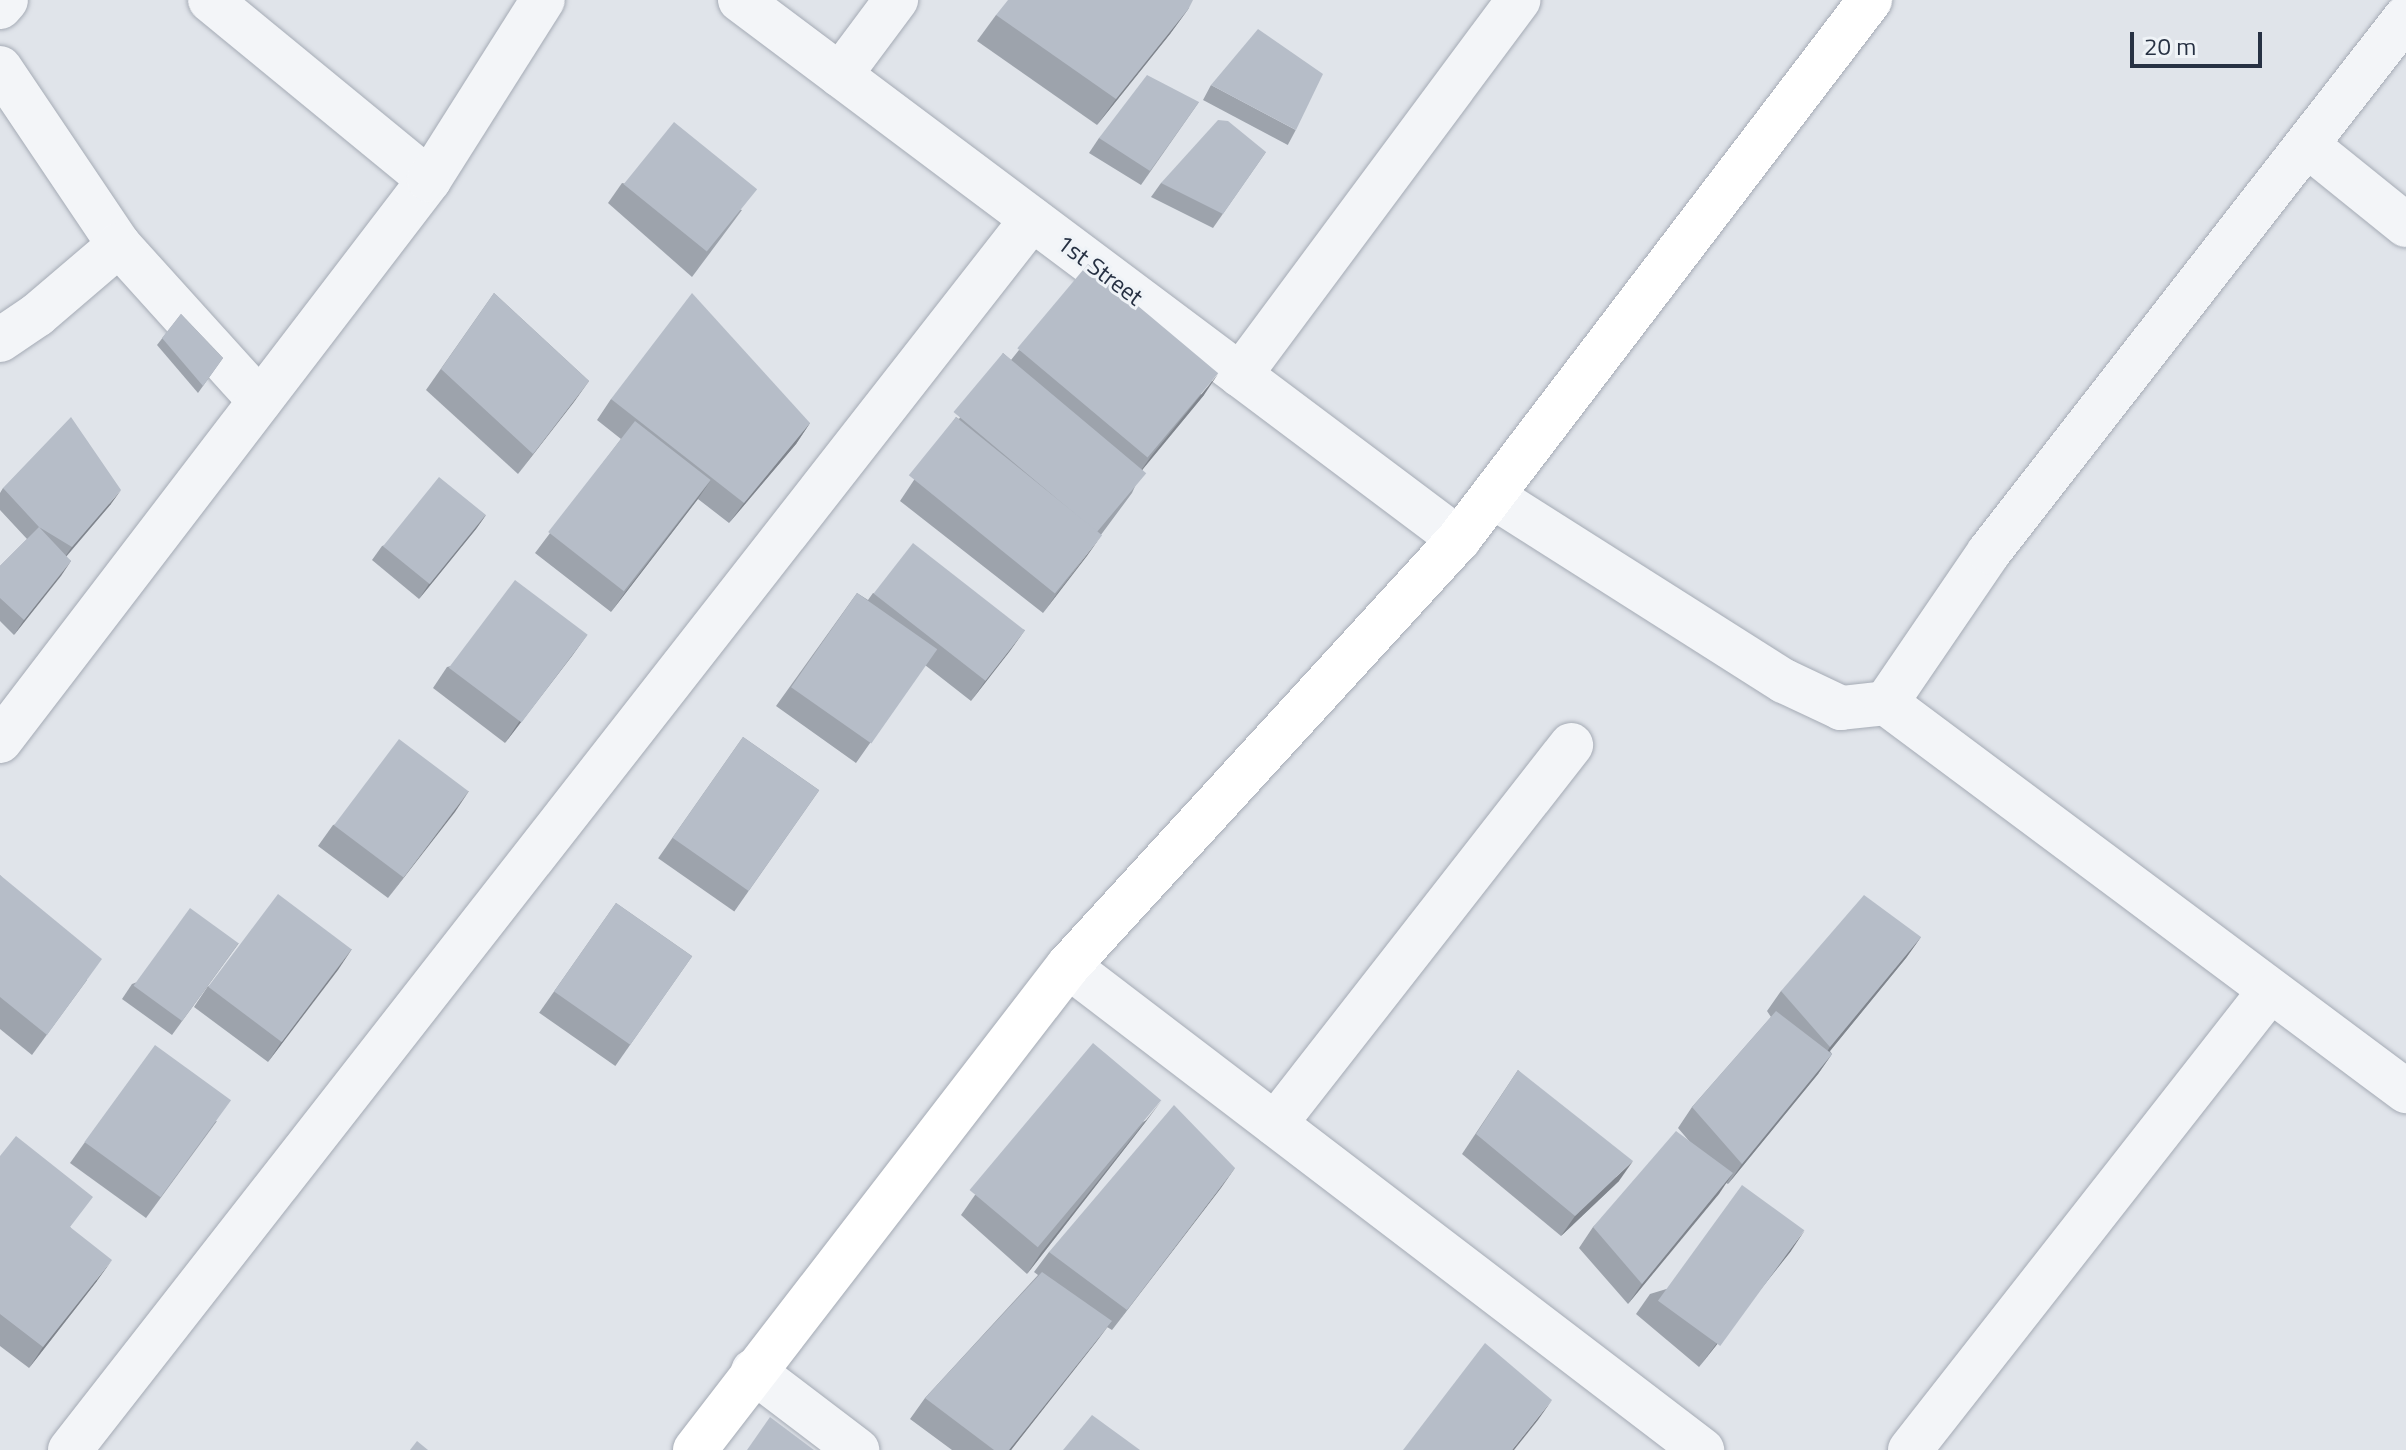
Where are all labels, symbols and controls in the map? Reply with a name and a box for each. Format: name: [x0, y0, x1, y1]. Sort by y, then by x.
scale bar: [2134, 16, 2266, 66]
text: 20 m: [2144, 28, 2196, 64]
street label: 1st Street: [1051, 228, 1149, 312]

